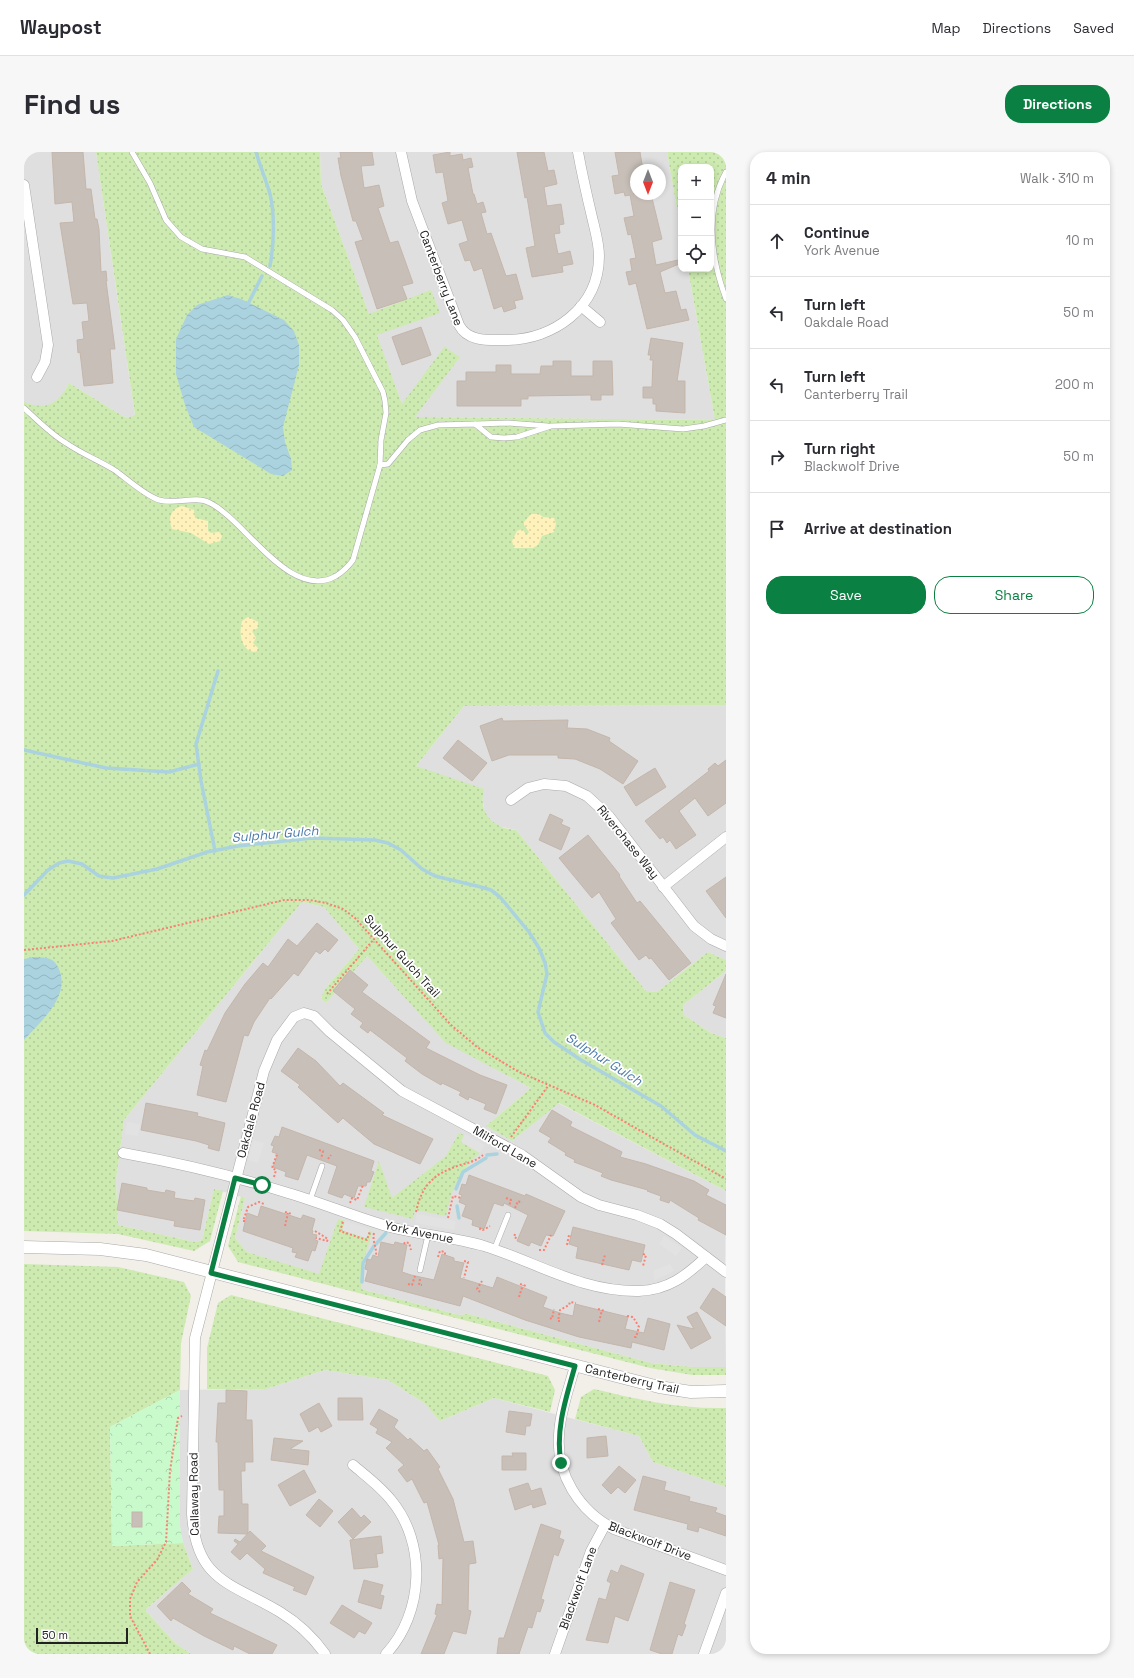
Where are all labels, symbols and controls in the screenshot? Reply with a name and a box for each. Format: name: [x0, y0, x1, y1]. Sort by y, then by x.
text: Waypost: [20, 15, 102, 40]
text: Map: [931, 19, 961, 37]
text: Directions: [983, 19, 1051, 37]
text: Saved: [1073, 19, 1114, 37]
button: Directions: [1005, 85, 1110, 123]
text: Find us: [24, 86, 121, 122]
north arrow: [630, 164, 666, 200]
map controls: [678, 164, 714, 272]
button: +: [678, 164, 714, 200]
text: 4 min: [766, 167, 811, 189]
text: Walk · 310 m: [1020, 170, 1094, 187]
button: −: [678, 200, 714, 236]
text: Continue: [804, 223, 870, 242]
street label: Canterberry Lane: [415, 228, 467, 328]
icon: ahead: [766, 230, 788, 252]
text: 10 m: [1066, 232, 1094, 249]
button: locate: [678, 236, 714, 272]
text: York Avenue: [804, 242, 880, 259]
text: Turn left: [804, 295, 866, 314]
icon: left: [766, 302, 788, 324]
text: 50 m: [1063, 304, 1094, 321]
text: Oakdale Road: [804, 314, 889, 331]
text: Turn left: [804, 367, 866, 386]
icon: left: [766, 374, 788, 396]
text: 200 m: [1055, 376, 1094, 393]
text: Canterberry Trail: [804, 386, 908, 403]
text: Turn right: [804, 439, 875, 458]
icon: right: [766, 446, 788, 468]
text: 50 m: [1063, 448, 1094, 465]
text: Blackwolf Drive: [804, 458, 900, 475]
icon: arrive: [766, 518, 788, 540]
text: Arrive at destination: [804, 519, 952, 538]
button: Save: [766, 576, 926, 614]
button: Share: [934, 576, 1094, 614]
street label: Riverchase Way: [593, 802, 663, 882]
water label: Sulphur Gulch: [231, 822, 320, 846]
street label: Sulphur Gulch Trail: [360, 911, 444, 1001]
water label: Sulphur Gulch: [563, 1029, 646, 1090]
street label: Oakdale Road: [233, 1080, 269, 1160]
street label: Milford Lane: [470, 1122, 540, 1172]
route start: [253, 1176, 271, 1194]
street label: York Avenue: [383, 1217, 455, 1247]
street label: Canterberry Trail: [583, 1360, 681, 1398]
street label: Callaway Road: [185, 1452, 203, 1536]
route end: [552, 1454, 570, 1472]
street label: Blackwolf Drive: [606, 1518, 694, 1564]
street label: Blackwolf Lane: [556, 1544, 600, 1632]
scale bar: [36, 1626, 128, 1645]
text: 50 m: [42, 1628, 68, 1642]

